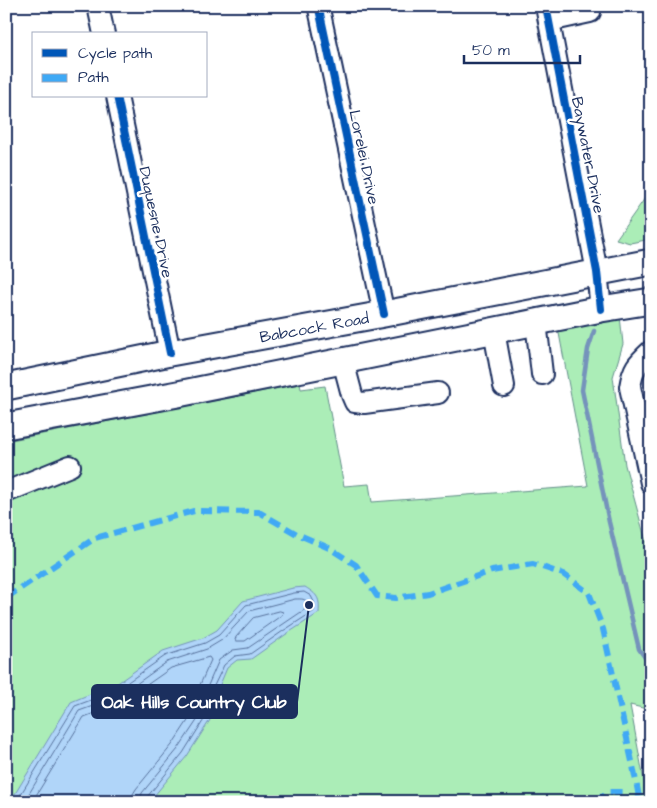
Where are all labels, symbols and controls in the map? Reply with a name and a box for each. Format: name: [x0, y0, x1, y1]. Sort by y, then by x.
legend: [32, 32, 208, 98]
scale bar: [464, 32, 581, 64]
text: 50 m: [472, 40, 510, 61]
text: Cycle path: [78, 43, 153, 65]
text: Path: [78, 67, 109, 88]
street label: Baywater Drive: [565, 95, 610, 216]
street label: Lorelei Drive: [343, 108, 385, 207]
street label: Duquesne Drive: [133, 165, 179, 280]
street label: Babcock Road: [258, 307, 371, 348]
callout: Oak Hills Country Club: [92, 685, 297, 718]
text: Oak Hills Country Club: [101, 690, 287, 716]

